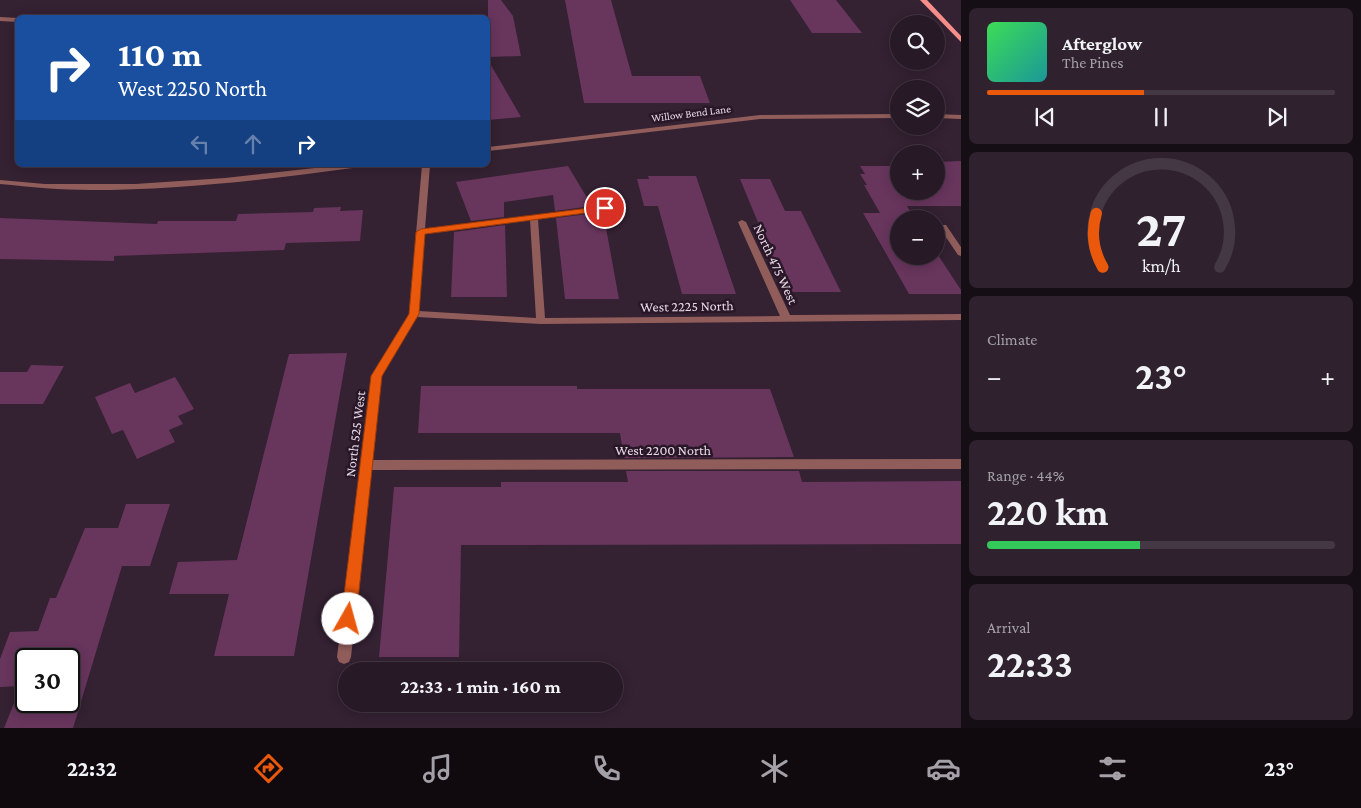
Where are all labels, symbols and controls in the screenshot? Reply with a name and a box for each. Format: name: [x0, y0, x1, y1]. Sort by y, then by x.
map controls: [890, 15, 945, 265]
button: search: [890, 15, 945, 70]
text: Afterglow: [1062, 33, 1142, 54]
icon: right: [35, 35, 100, 100]
text: 110 m: [118, 35, 202, 74]
text: The Pines: [1062, 54, 1123, 71]
text: West 2250 North: [118, 76, 267, 101]
button: layers: [890, 80, 945, 135]
street label: Willow Bend Lane: [651, 102, 732, 124]
icon: previous: [1031, 103, 1059, 131]
icon: pause: [1147, 103, 1175, 131]
icon: next: [1263, 103, 1291, 131]
icon: left: [186, 130, 214, 158]
icon: ahead: [239, 130, 267, 158]
icon: right: [292, 130, 320, 158]
button: +: [890, 145, 945, 200]
pin: [584, 187, 626, 229]
icon: arrive: [591, 194, 619, 222]
text: 27: [1136, 199, 1186, 257]
button: −: [890, 210, 945, 265]
street label: North 475 West: [750, 221, 802, 307]
text: km/h: [1142, 256, 1181, 276]
street label: West 2225 North: [640, 297, 734, 315]
text: Climate: [987, 331, 1037, 348]
text: 23°: [1135, 355, 1187, 397]
text: −: [987, 361, 1002, 392]
text: +: [1320, 361, 1335, 392]
street label: North 525 West: [342, 390, 368, 478]
street label: West 2200 North: [615, 442, 712, 458]
text: Range · 44%: [987, 467, 1064, 484]
text: 220 km: [987, 491, 1108, 533]
position arrow: [321, 592, 373, 644]
text: Arrival: [987, 619, 1031, 636]
text: 22:33: [987, 643, 1073, 685]
speed limit sign: 30: [15, 648, 80, 713]
text: 22:33 · 1 min · 160 m: [400, 676, 561, 697]
icon: directions: [251, 751, 286, 786]
icon: music: [420, 751, 455, 786]
icon: phone: [589, 751, 624, 786]
icon: climate: [757, 751, 792, 786]
icon: car: [926, 751, 961, 786]
icon: filters: [1095, 751, 1130, 786]
text: 22:32: [67, 756, 117, 781]
text: 23°: [1264, 756, 1294, 781]

